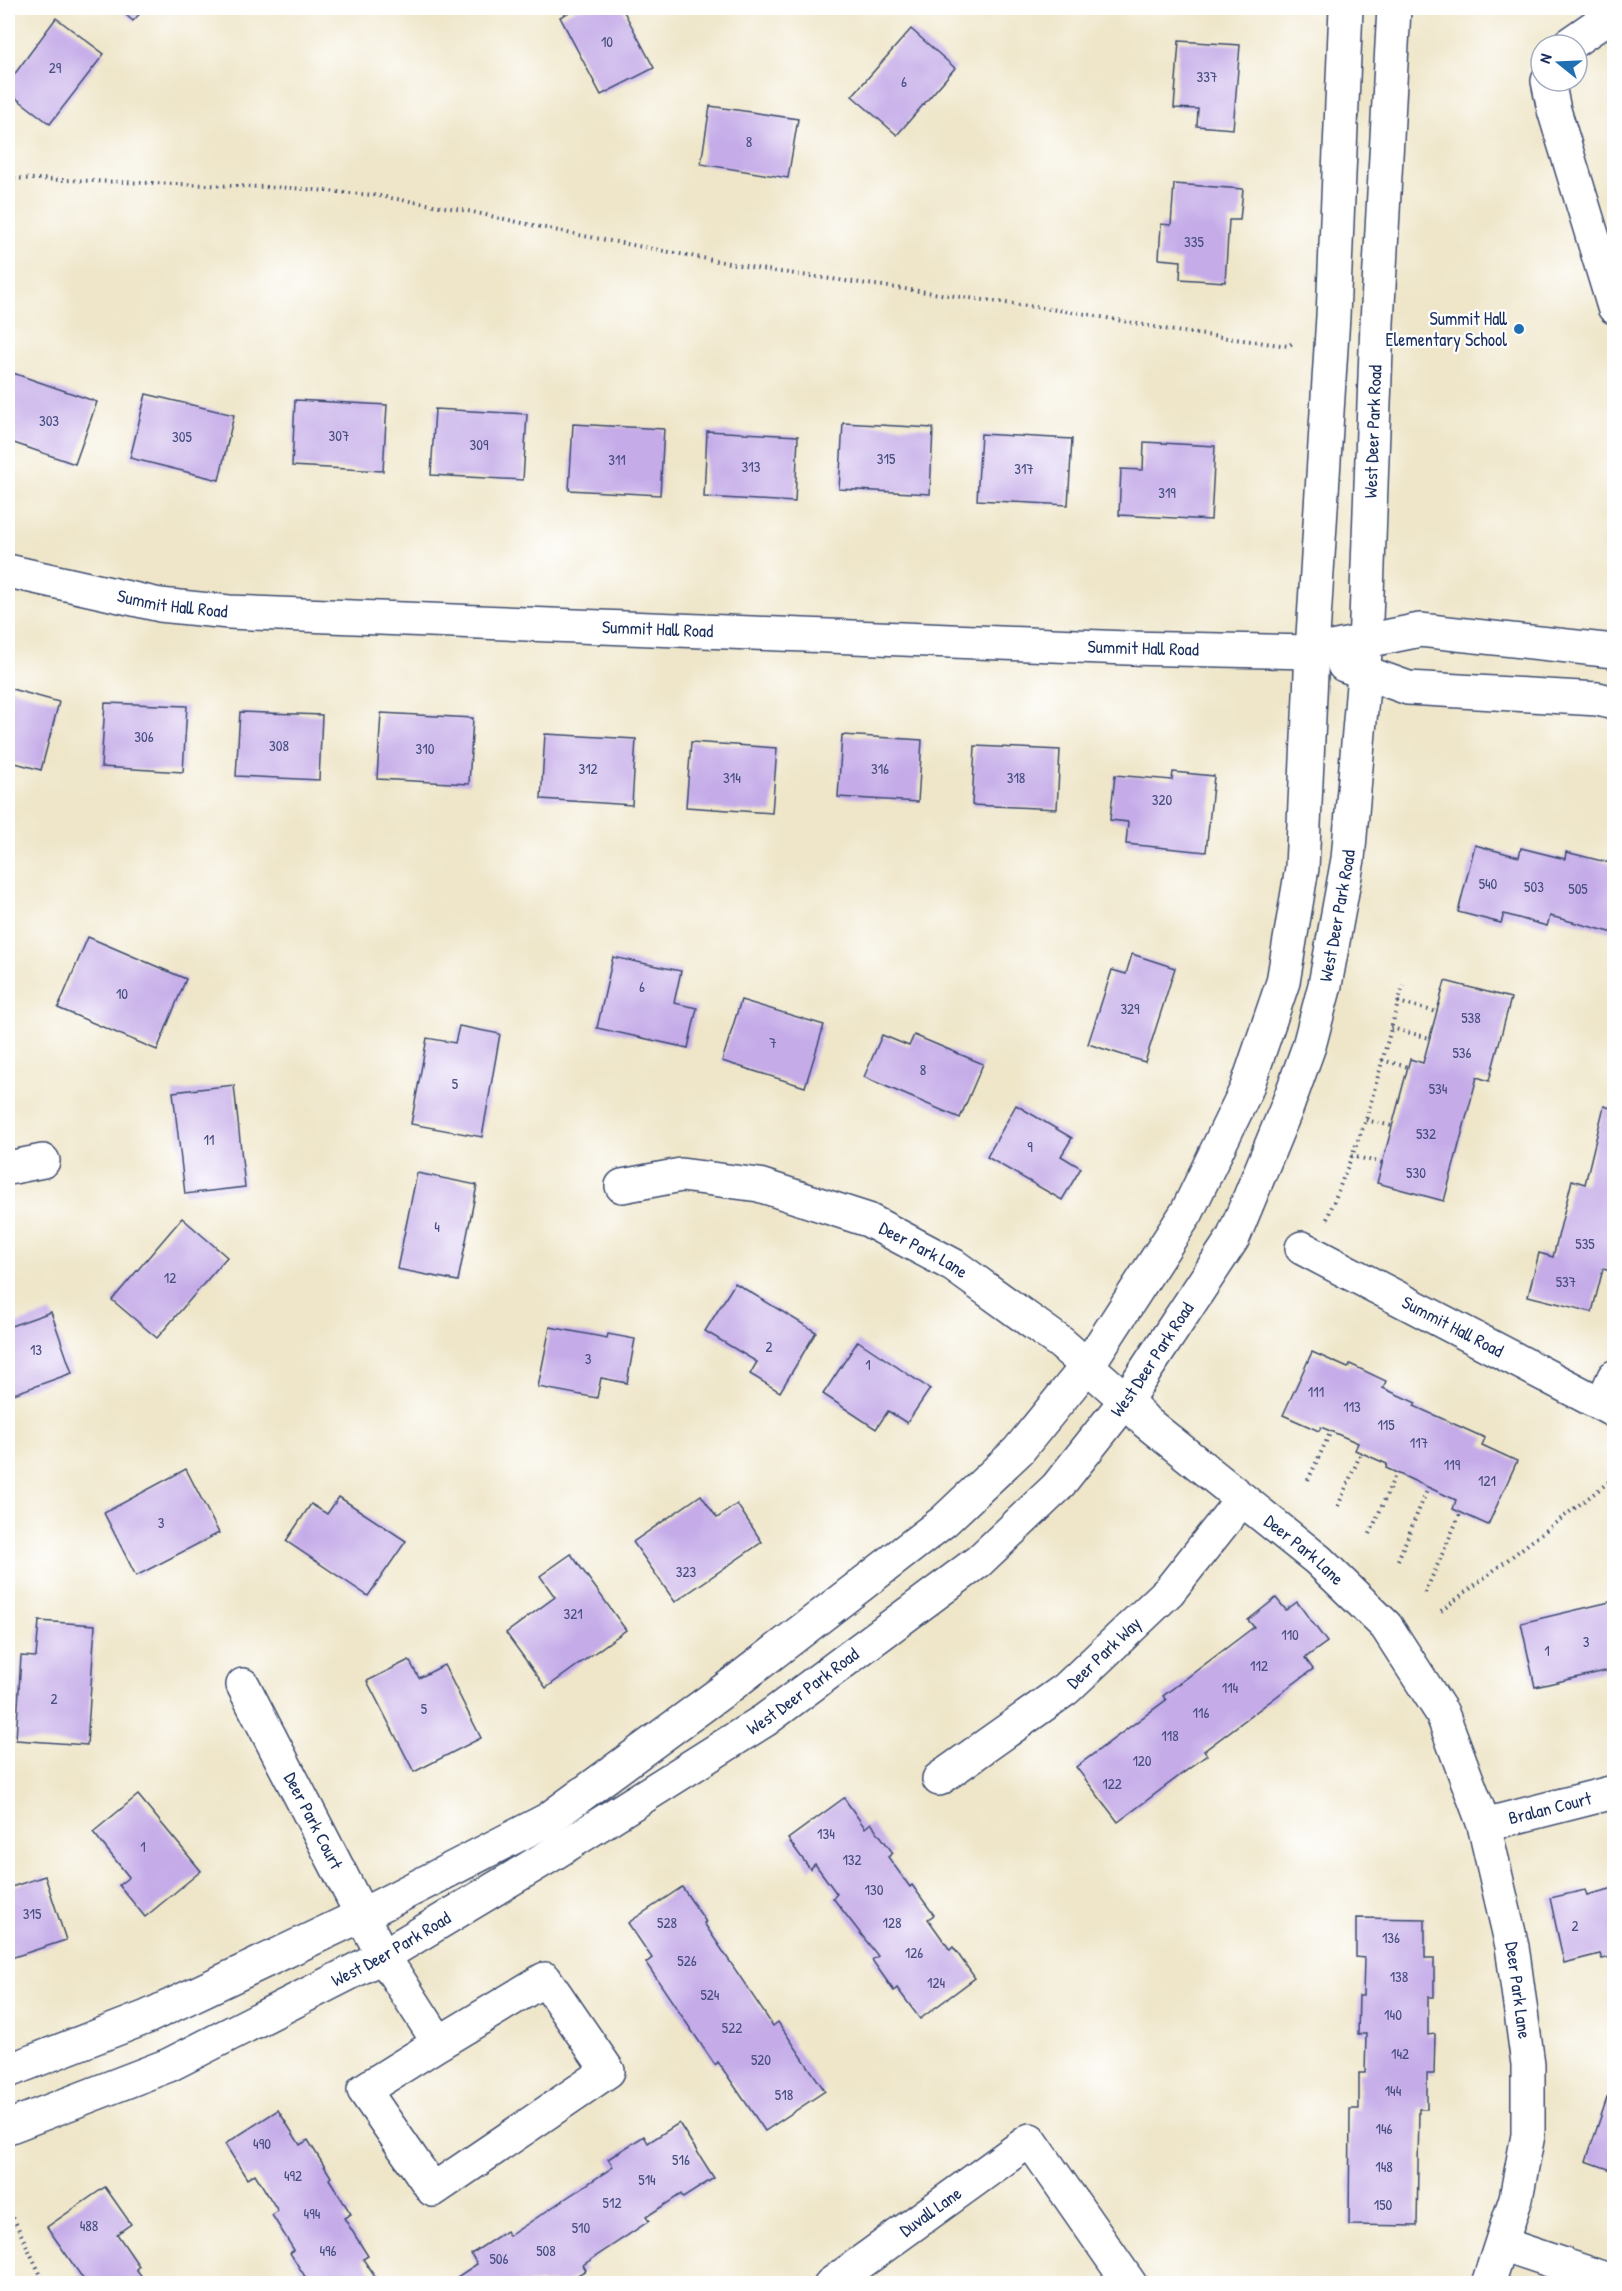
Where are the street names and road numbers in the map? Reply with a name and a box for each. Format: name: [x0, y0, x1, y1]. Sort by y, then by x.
street label: West Deer Park Road: [1358, 364, 1387, 499]
street label: Summit Hall Road: [115, 583, 229, 624]
street label: Summit Hall Road: [601, 614, 714, 643]
street label: Summit Hall Road: [1087, 633, 1199, 662]
street label: West Deer Park Road: [1313, 849, 1361, 984]
street label: Deer Park Lane: [875, 1215, 973, 1284]
street label: Summit Hall Road: [1398, 1289, 1508, 1363]
street label: West Deer Park Road: [1104, 1297, 1199, 1422]
street label: Deer Park Lane: [1259, 1509, 1350, 1591]
street label: Deer Park Way: [1061, 1611, 1147, 1694]
street label: West Deer Park Road: [742, 1642, 864, 1741]
street label: Deer Park Court: [278, 1768, 349, 1874]
street label: Bralan Court: [1506, 1785, 1595, 1830]
street label: West Deer Park Road: [327, 1905, 455, 1992]
street label: Deer Park Lane: [1500, 1940, 1537, 2040]
street label: Duvall Lane: [894, 2181, 966, 2242]

